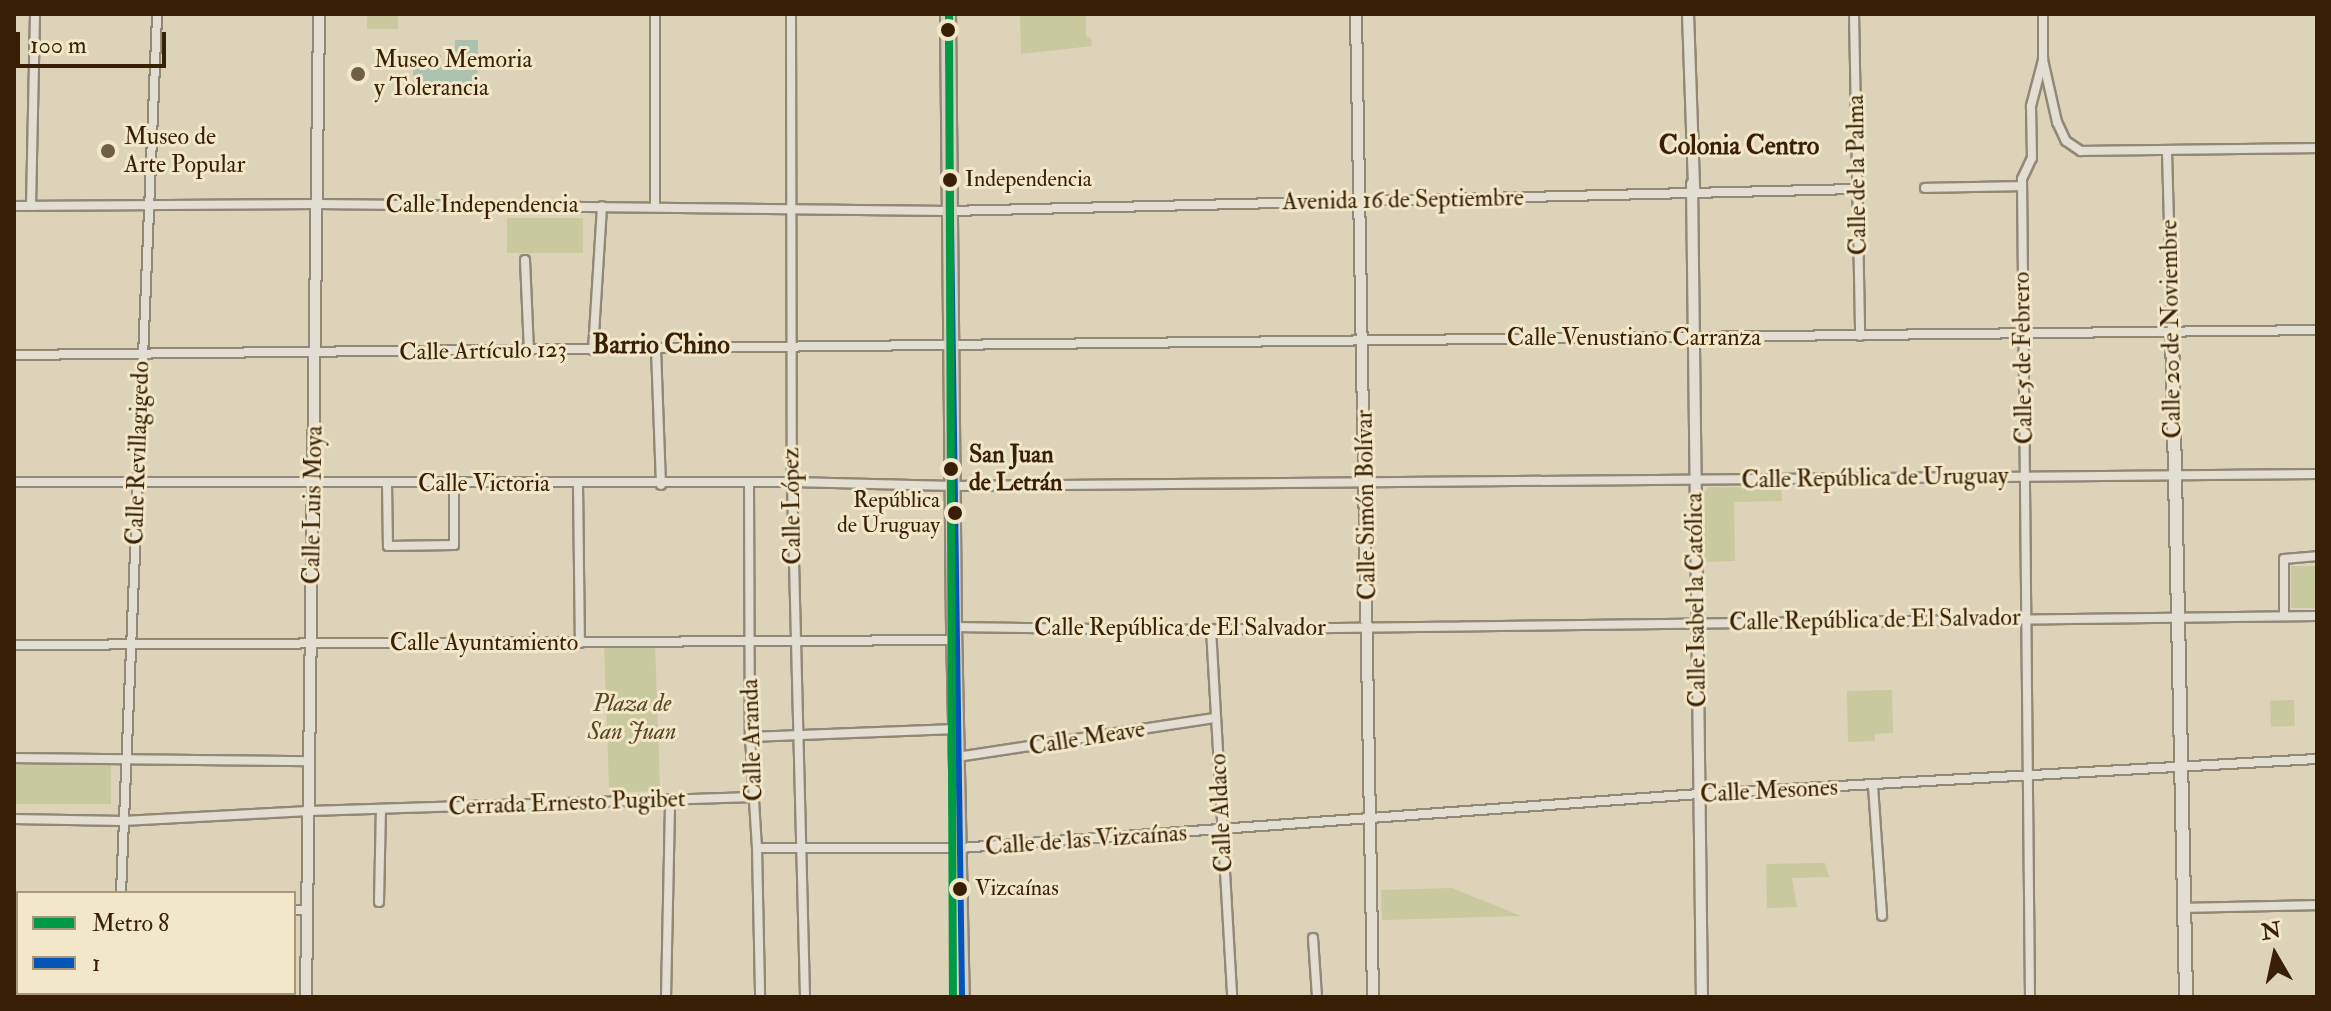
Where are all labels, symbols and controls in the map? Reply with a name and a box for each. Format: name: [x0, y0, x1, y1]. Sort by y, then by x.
scale bar: [20, 16, 170, 66]
unlabelled marker: [940, 22, 956, 38]
text: 100 m: [30, 30, 87, 61]
place label: Museo Memoria y Tolerancia: [374, 46, 532, 102]
marker: Museo Memoria y Tolerancia: [349, 65, 367, 83]
street label: Calle de la Palma: [1841, 94, 1873, 256]
place label: Museo de Arte Popular: [124, 123, 245, 179]
district label: Colonia Centro: [1659, 131, 1819, 163]
marker: Museo de Arte Popular: [99, 142, 117, 160]
place label: Independencia: [965, 167, 1092, 193]
marker: Independencia: [942, 172, 958, 188]
street label: Avenida 16 de Septiembre: [1282, 183, 1524, 217]
street label: Calle Independencia: [385, 191, 579, 219]
street label: Calle 20 de Noviembre: [2155, 219, 2187, 439]
street label: Calle 5 de Febrero: [2007, 271, 2039, 445]
street label: Calle Venustiano Carranza: [1507, 324, 1761, 352]
district label: Barrio Chino: [592, 330, 730, 362]
street label: Calle Artículo 123: [399, 335, 567, 367]
street label: Calle Revillagigedo: [120, 361, 156, 545]
street label: Calle Simón Bolívar: [1350, 410, 1382, 600]
street label: Calle Luis Moya: [297, 425, 329, 585]
place label: San Juan de Letrán: [969, 441, 1062, 497]
street label: Calle López: [777, 447, 807, 565]
marker: San Juan de Letrán: [940, 458, 962, 480]
street label: Calle República de Uruguay: [1741, 461, 2009, 495]
street label: Calle Victoria: [418, 470, 550, 498]
place label: República de Uruguay: [837, 487, 940, 538]
street label: Calle Isabel la Católica: [1680, 492, 1712, 708]
marker: República de Uruguay: [947, 505, 963, 521]
street label: Calle República de El Salvador: [1729, 603, 2021, 637]
street label: Calle República de El Salvador: [1034, 614, 1326, 642]
street label: Calle Ayuntamiento: [390, 629, 578, 657]
street label: Calle Aranda: [735, 678, 769, 802]
park label: Plaza de San Juan: [588, 690, 676, 746]
street label: Calle Meave: [1027, 715, 1147, 761]
street label: Calle Aldaco: [1204, 753, 1238, 873]
street label: Calle Mesones: [1699, 773, 1839, 809]
street label: Cerrada Ernesto Pugibet: [448, 784, 686, 822]
street label: Calle de las Vizcaínas: [984, 819, 1188, 861]
place label: Vizcaínas: [975, 876, 1059, 902]
marker: Vizcaínas: [952, 881, 968, 897]
legend: [16, 891, 296, 995]
text: Metro 8: [92, 908, 169, 939]
north arrow: [2235, 915, 2315, 995]
text: N: [2259, 916, 2283, 947]
text: 1: [92, 948, 101, 979]

